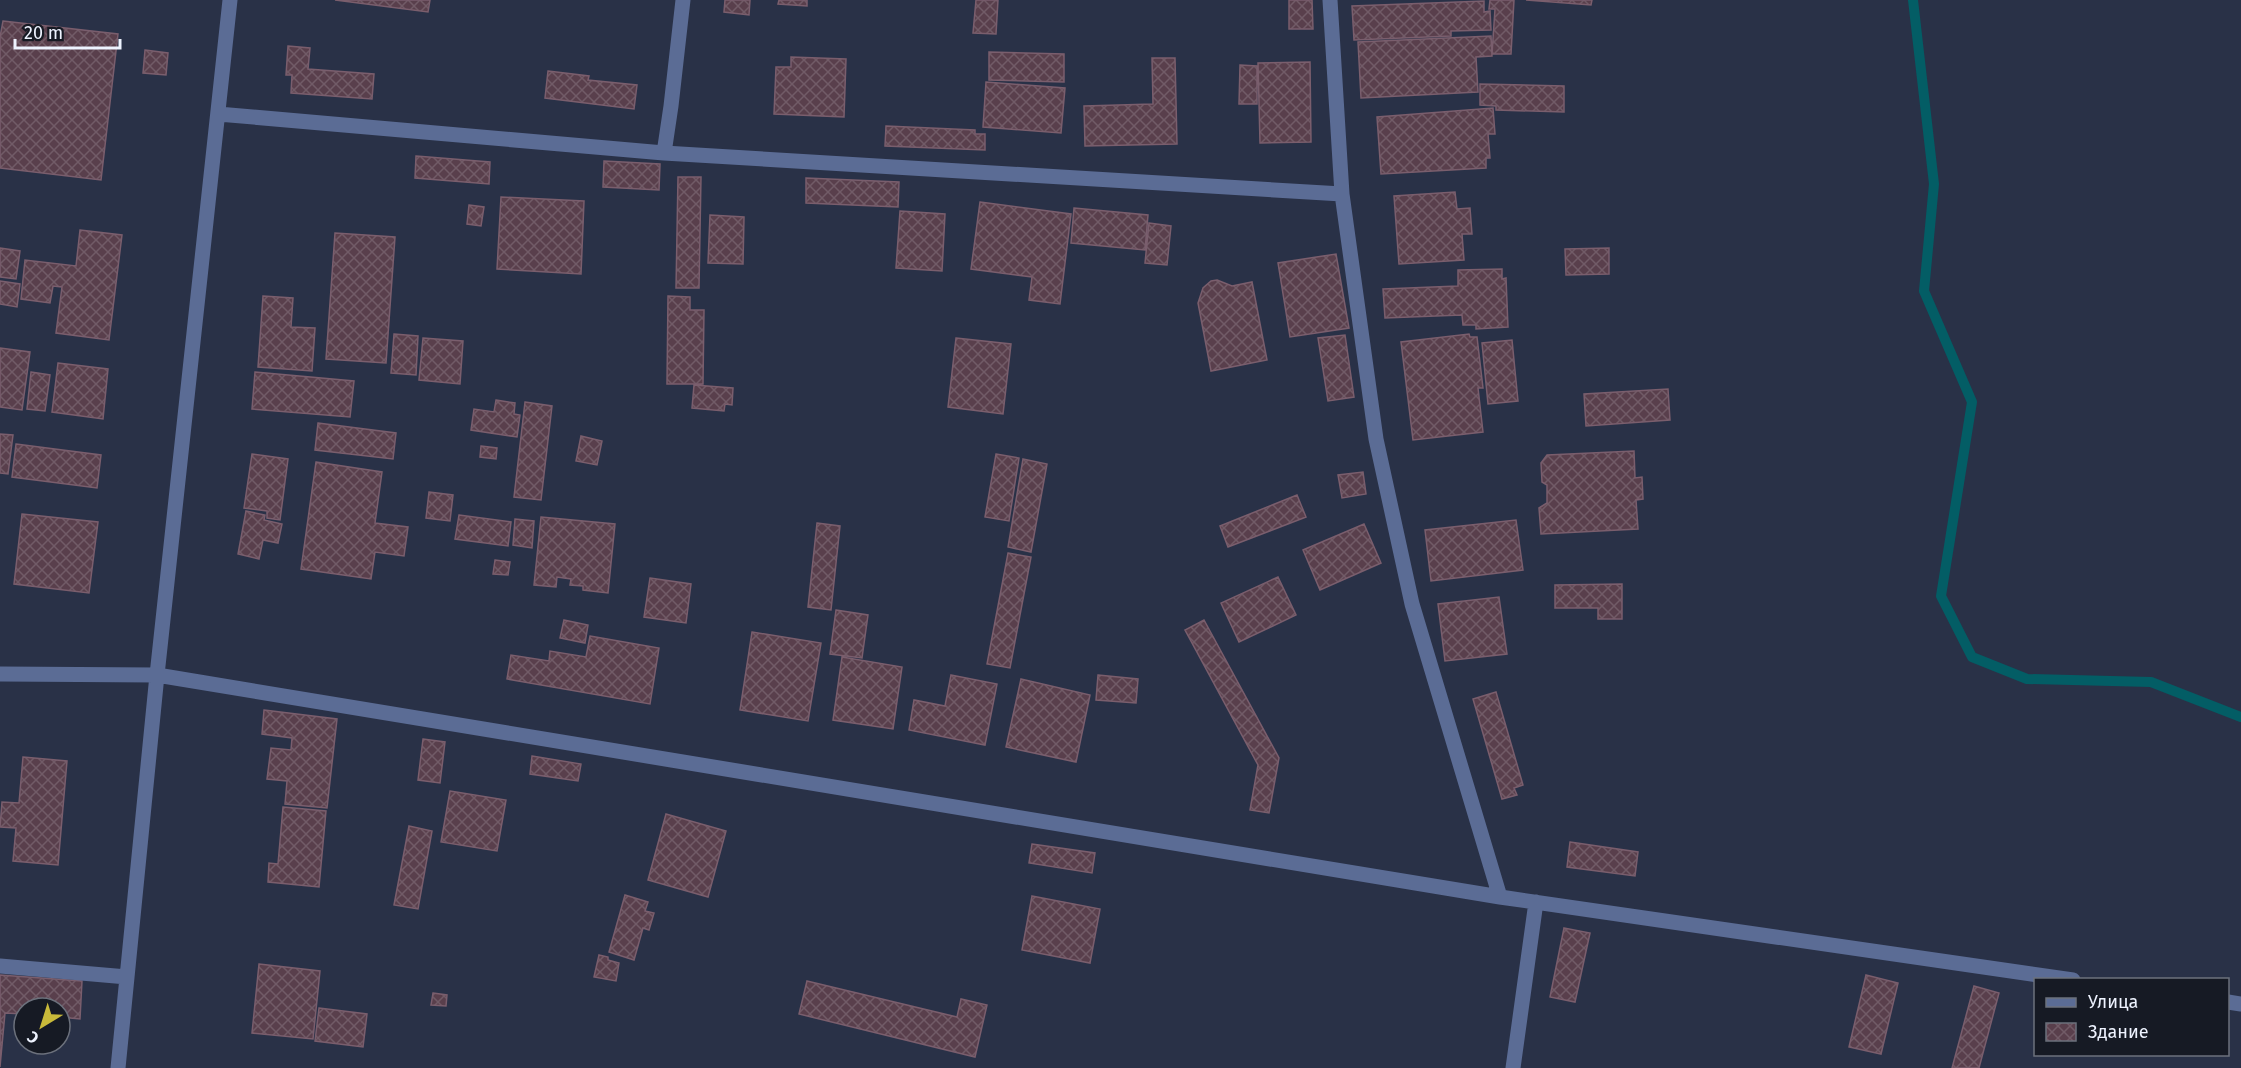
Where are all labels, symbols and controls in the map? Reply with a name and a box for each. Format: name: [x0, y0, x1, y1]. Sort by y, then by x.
scale bar: [15, 12, 120, 50]
text: 20 m: [24, 22, 63, 44]
legend: [2034, 978, 2229, 1056]
text: Улица: [2088, 991, 2138, 1013]
north arrow: [12, 996, 72, 1056]
text: Здание: [2088, 1021, 2149, 1043]
text: С: [23, 1027, 43, 1048]

